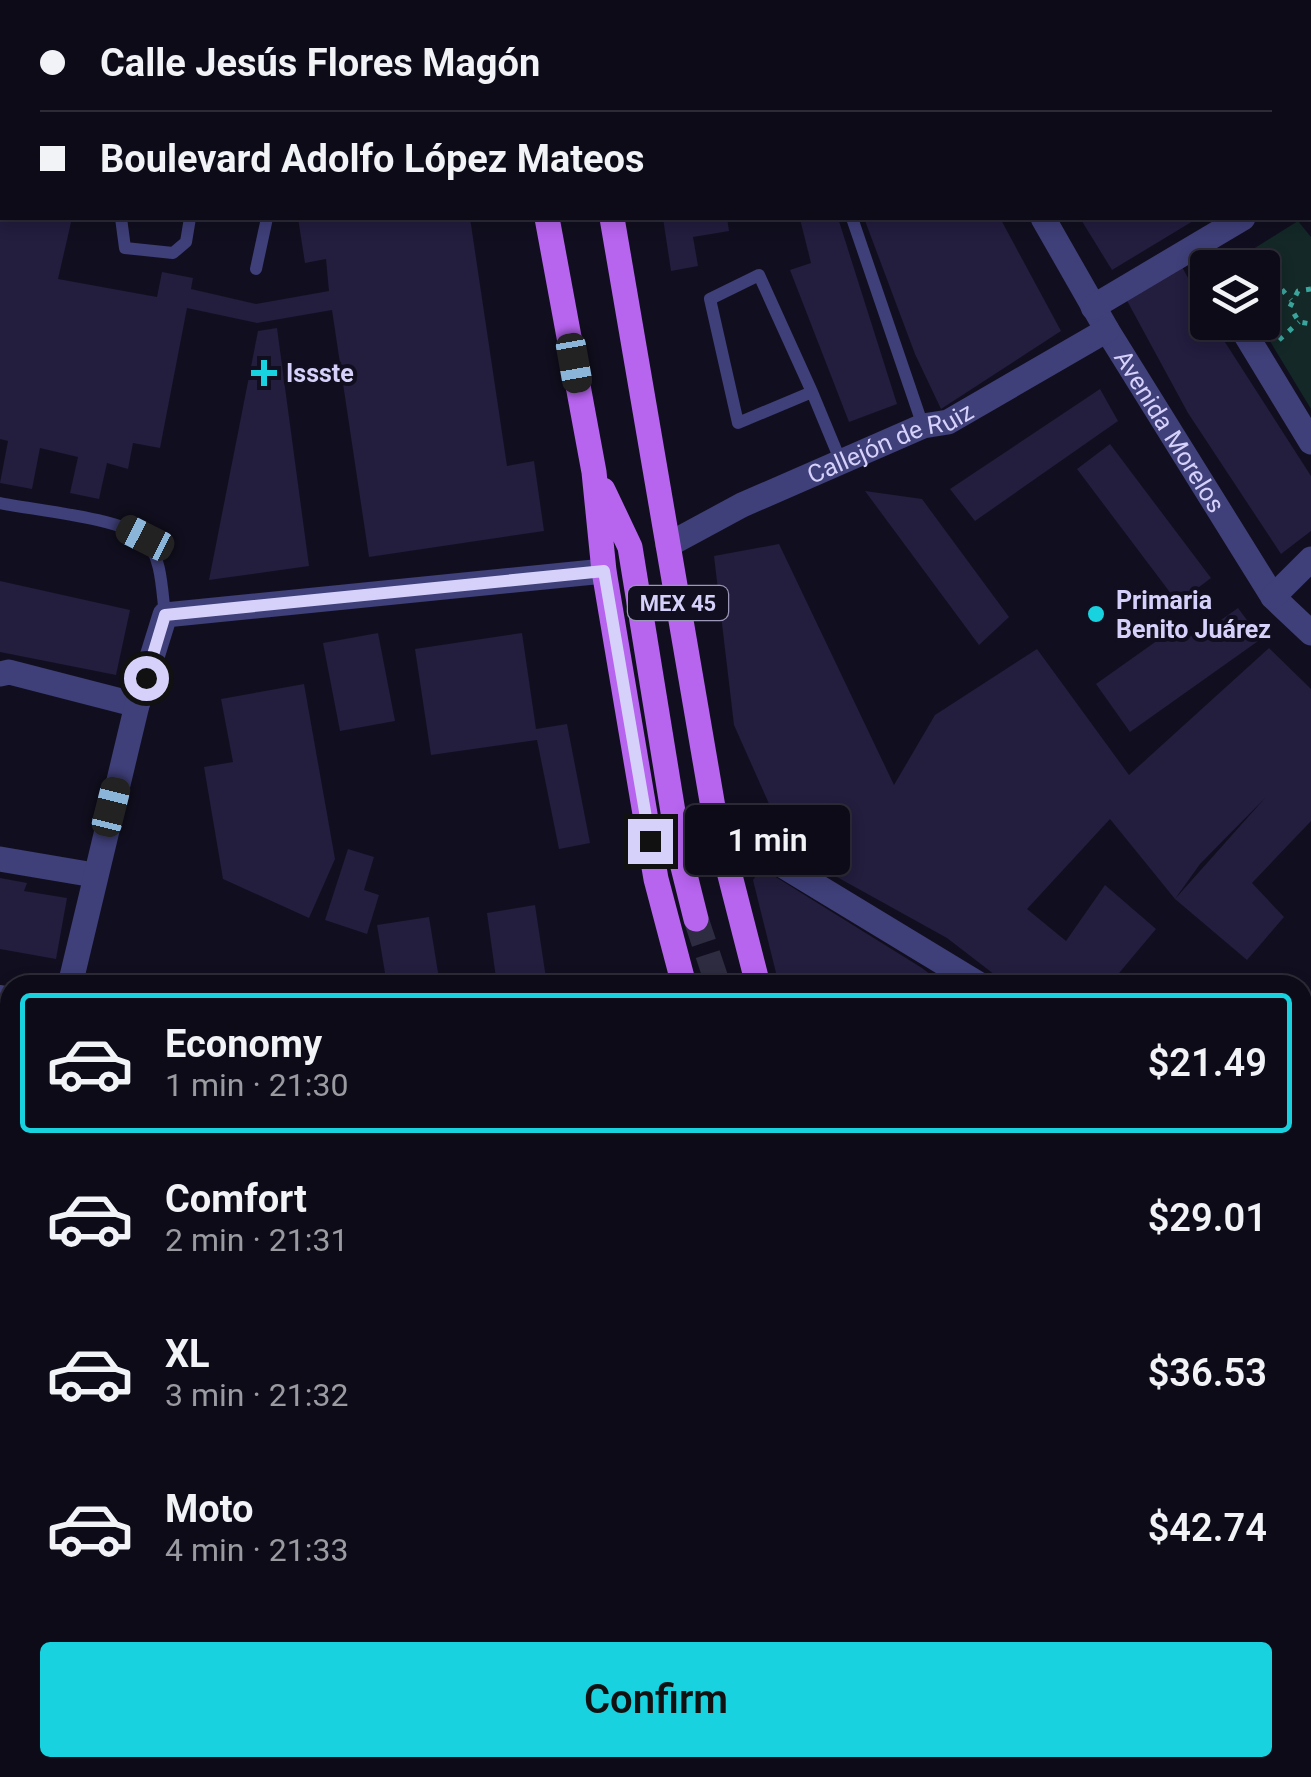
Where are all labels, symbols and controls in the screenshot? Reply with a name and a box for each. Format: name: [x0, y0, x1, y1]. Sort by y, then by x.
text: Calle Jesús Flores Magón: [100, 41, 540, 85]
text: Boulevard Adolfo López Mateos: [100, 137, 645, 181]
map controls: [1190, 250, 1280, 340]
button: layers: [1190, 250, 1280, 340]
car: [554, 331, 594, 395]
street label: Avenida Morelos: [1108, 345, 1231, 518]
place label: Issste: [286, 359, 354, 388]
marker: Issste: [251, 360, 277, 386]
street label: Callejón de Ruiz: [803, 397, 978, 490]
car: [111, 511, 179, 565]
road number: MEX 45: [628, 586, 728, 620]
place label: Primaria Benito Juárez: [1116, 586, 1271, 644]
marker: Primaria Benito Juárez: [1085, 603, 1107, 625]
route start: [124, 656, 169, 701]
car: [89, 774, 133, 840]
callout: 1 min: [685, 806, 850, 876]
route end: [628, 819, 673, 864]
text: 1 min: [727, 821, 808, 859]
icon: car: [45, 1018, 135, 1108]
text: Economy: [165, 1022, 322, 1066]
text: $21.49: [1148, 1041, 1267, 1085]
text: 1 min · 21:30: [165, 1066, 348, 1104]
icon: car: [45, 1173, 135, 1263]
text: Comfort: [165, 1177, 307, 1221]
text: $29.01: [1148, 1196, 1267, 1240]
text: 2 min · 21:31: [165, 1221, 348, 1259]
icon: car: [45, 1328, 135, 1418]
text: XL: [165, 1332, 210, 1376]
text: $36.53: [1148, 1351, 1267, 1395]
text: 3 min · 21:32: [165, 1376, 348, 1414]
icon: car: [45, 1483, 135, 1573]
text: Moto: [165, 1487, 254, 1531]
text: $42.74: [1148, 1506, 1267, 1550]
text: 4 min · 21:33: [165, 1531, 348, 1569]
button: Confirm: [40, 1642, 1272, 1757]

